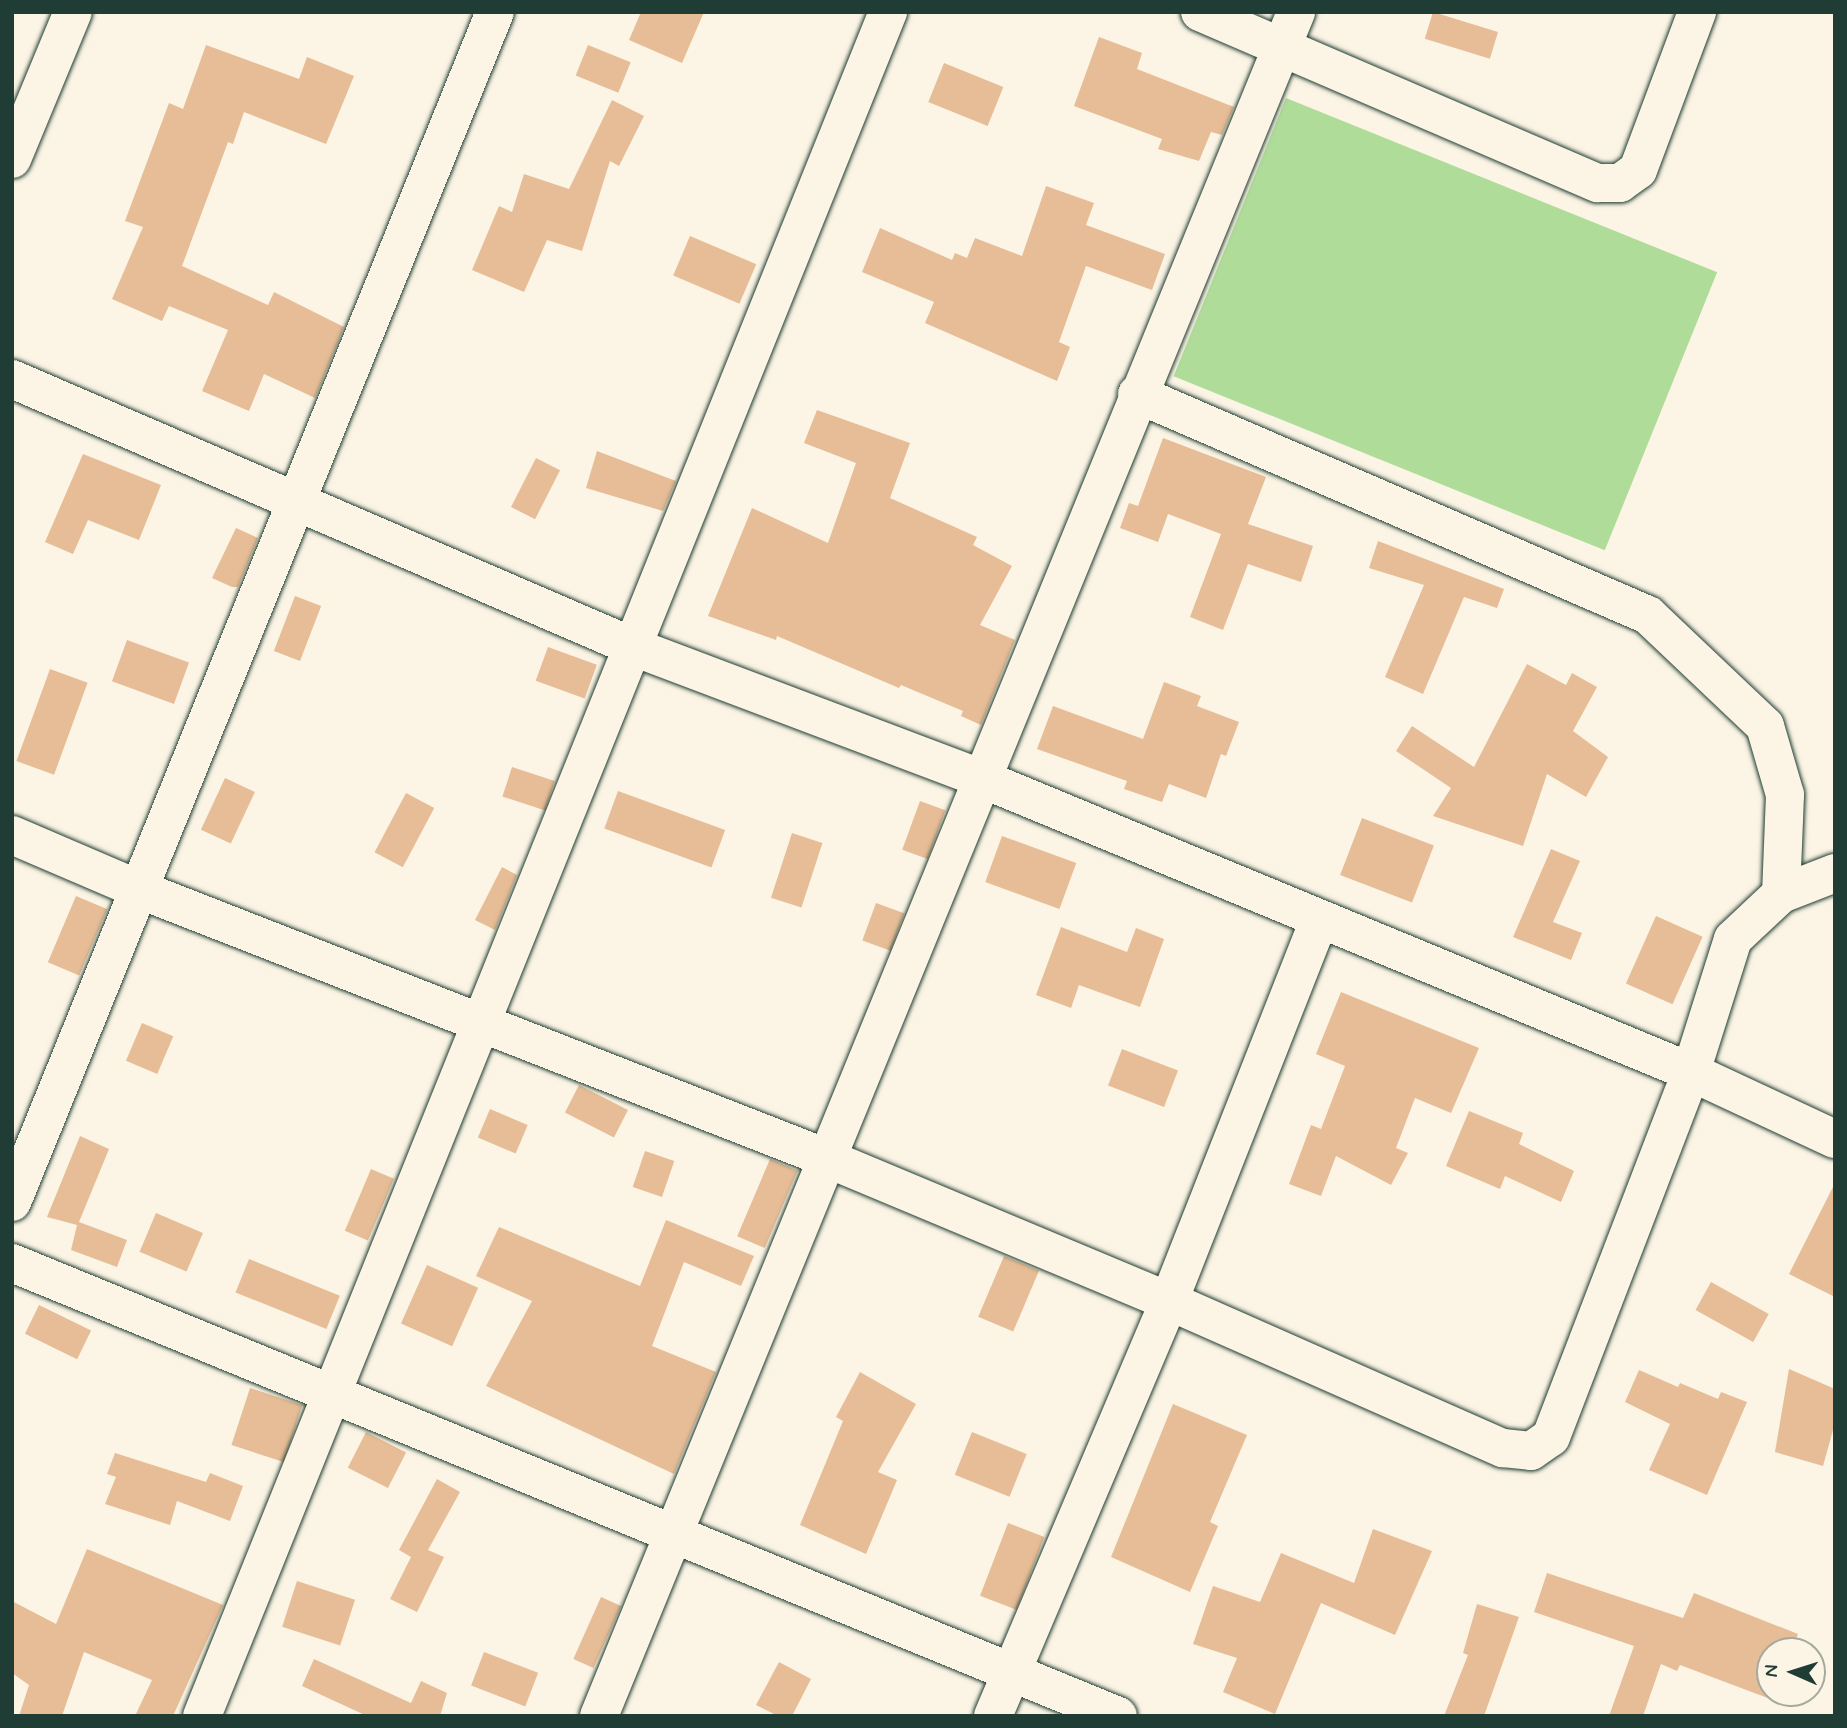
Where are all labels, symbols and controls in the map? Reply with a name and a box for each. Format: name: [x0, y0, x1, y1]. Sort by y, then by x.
north arrow: [1756, 1637, 1826, 1707]
text: N: [1759, 1664, 1784, 1678]

